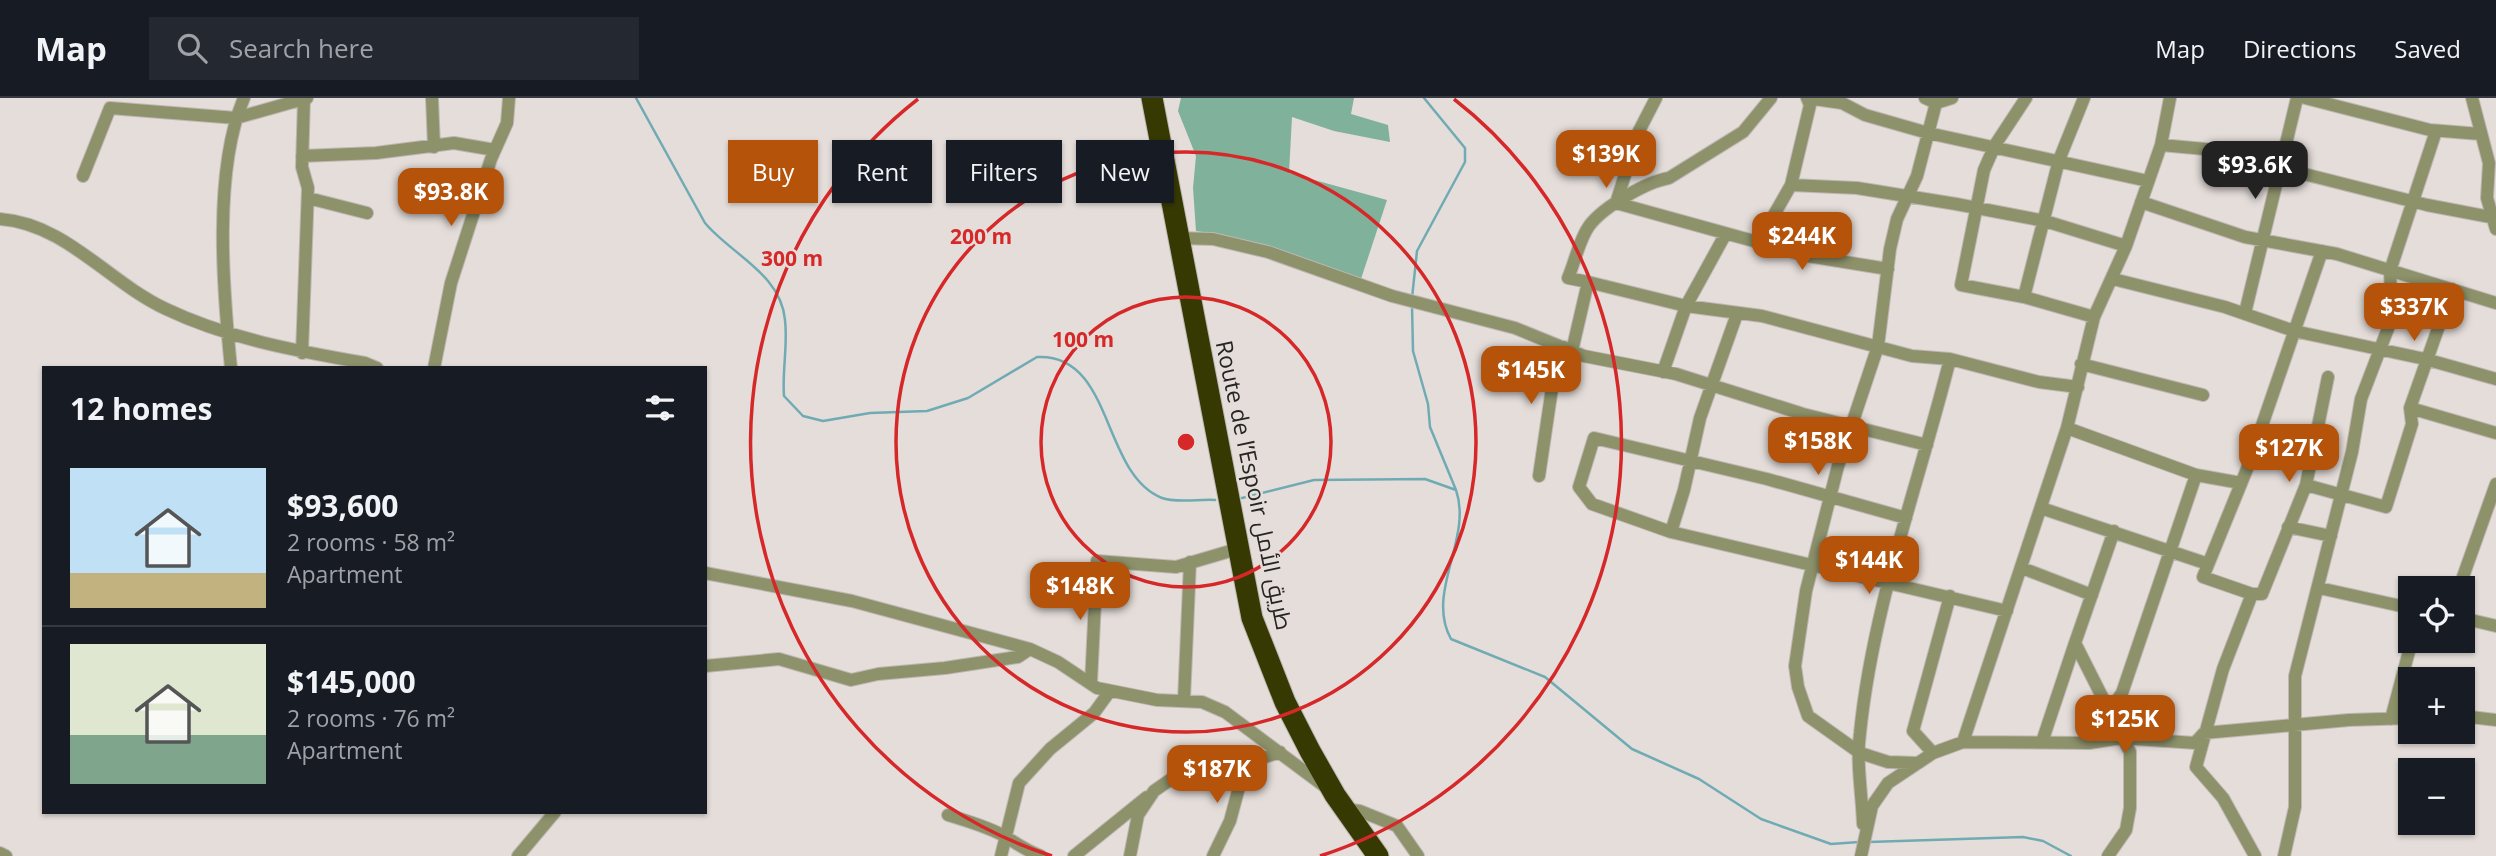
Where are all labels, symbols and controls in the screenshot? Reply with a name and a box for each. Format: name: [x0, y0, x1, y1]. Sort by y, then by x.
search box: [149, 17, 639, 80]
text: Map: [35, 26, 107, 71]
icon: search: [173, 29, 211, 67]
text: Search here: [229, 30, 374, 66]
text: Map: [2155, 32, 2205, 65]
text: Directions: [2243, 32, 2356, 65]
text: Saved: [2394, 32, 2461, 65]
pin: $139K: [1557, 130, 1655, 190]
text: $139K: [1572, 137, 1640, 169]
chip: Buy: [728, 140, 818, 203]
chip: Rent: [832, 140, 932, 203]
chip: Filters: [946, 140, 1062, 203]
chip: New: [1076, 140, 1174, 203]
pin: $93.6K: [2198, 141, 2312, 201]
text: $93.6K: [2218, 148, 2292, 180]
pin: $93.8K: [394, 169, 508, 228]
text: $93.8K: [414, 175, 488, 207]
pin: $244K: [1753, 212, 1851, 272]
text: $244K: [1768, 219, 1836, 251]
text: 200 m: [950, 222, 1012, 250]
text: 300 m: [761, 244, 823, 272]
pin: $337K: [2365, 284, 2463, 343]
text: $337K: [2380, 290, 2448, 322]
text: 100 m: [1052, 325, 1114, 353]
street label: Route de l’Espoir طريق الأمل: [1209, 337, 1301, 633]
pin: $145K: [1482, 346, 1580, 406]
text: $145K: [1497, 353, 1565, 385]
text: 12 homes: [70, 388, 213, 429]
icon: filters: [641, 389, 679, 427]
pin: $158K: [1769, 418, 1867, 477]
text: $158K: [1784, 424, 1852, 456]
pin: $127K: [2240, 424, 2338, 484]
centre of rings: [1174, 430, 1198, 454]
text: $127K: [2255, 431, 2323, 463]
text: $93,600: [287, 485, 398, 526]
icon: home: [126, 496, 210, 580]
text: 2 rooms · 58 m²: [287, 526, 455, 558]
pin: $144K: [1820, 536, 1918, 596]
text: $144K: [1835, 543, 1903, 575]
text: Apartment: [287, 558, 403, 590]
pin: $148K: [1031, 562, 1129, 622]
text: $148K: [1046, 569, 1114, 601]
map controls: [2398, 576, 2475, 835]
button: locate: [2398, 576, 2475, 653]
text: $145,000: [287, 661, 416, 702]
button: +: [2398, 667, 2475, 744]
icon: home: [126, 672, 210, 756]
pin: $125K: [2076, 696, 2174, 755]
text: 2 rooms · 76 m²: [287, 702, 455, 734]
text: $125K: [2091, 702, 2159, 734]
text: Apartment: [287, 734, 403, 766]
pin: $187K: [1168, 746, 1266, 805]
text: $187K: [1183, 752, 1251, 784]
button: −: [2398, 758, 2475, 835]

